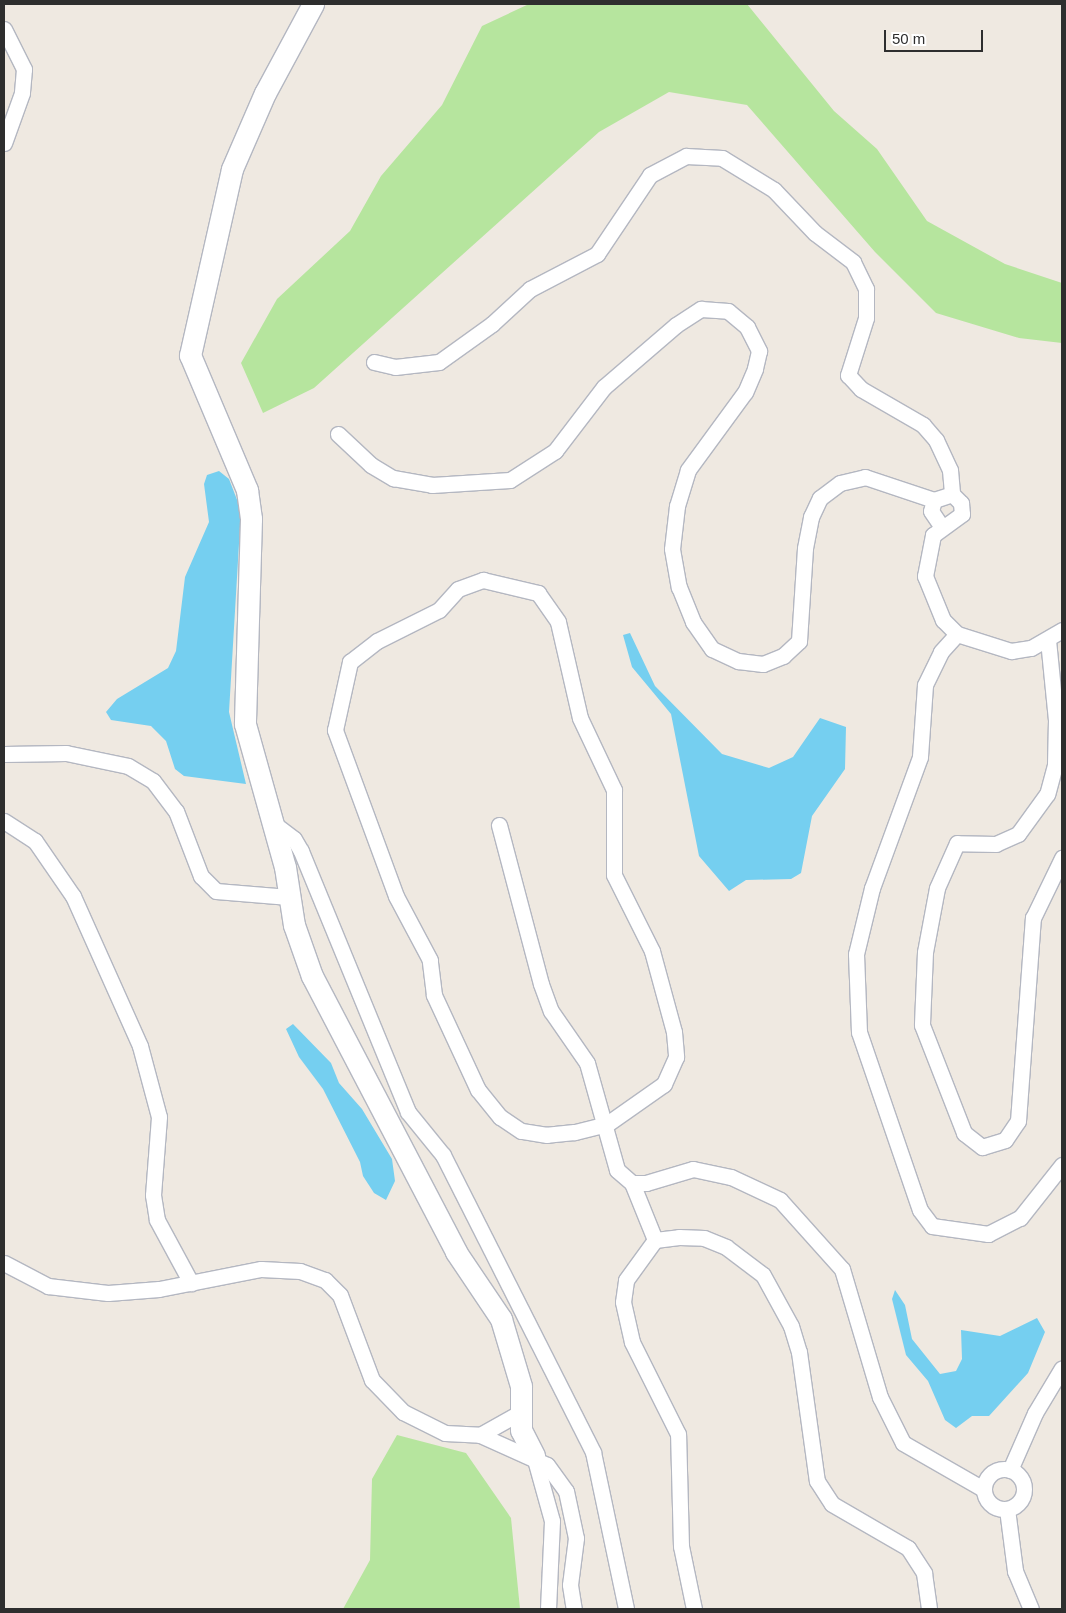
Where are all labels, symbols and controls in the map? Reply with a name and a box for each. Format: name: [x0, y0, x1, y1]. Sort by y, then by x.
scale bar: [886, 20, 985, 52]
text: 50 m: [892, 30, 925, 47]

